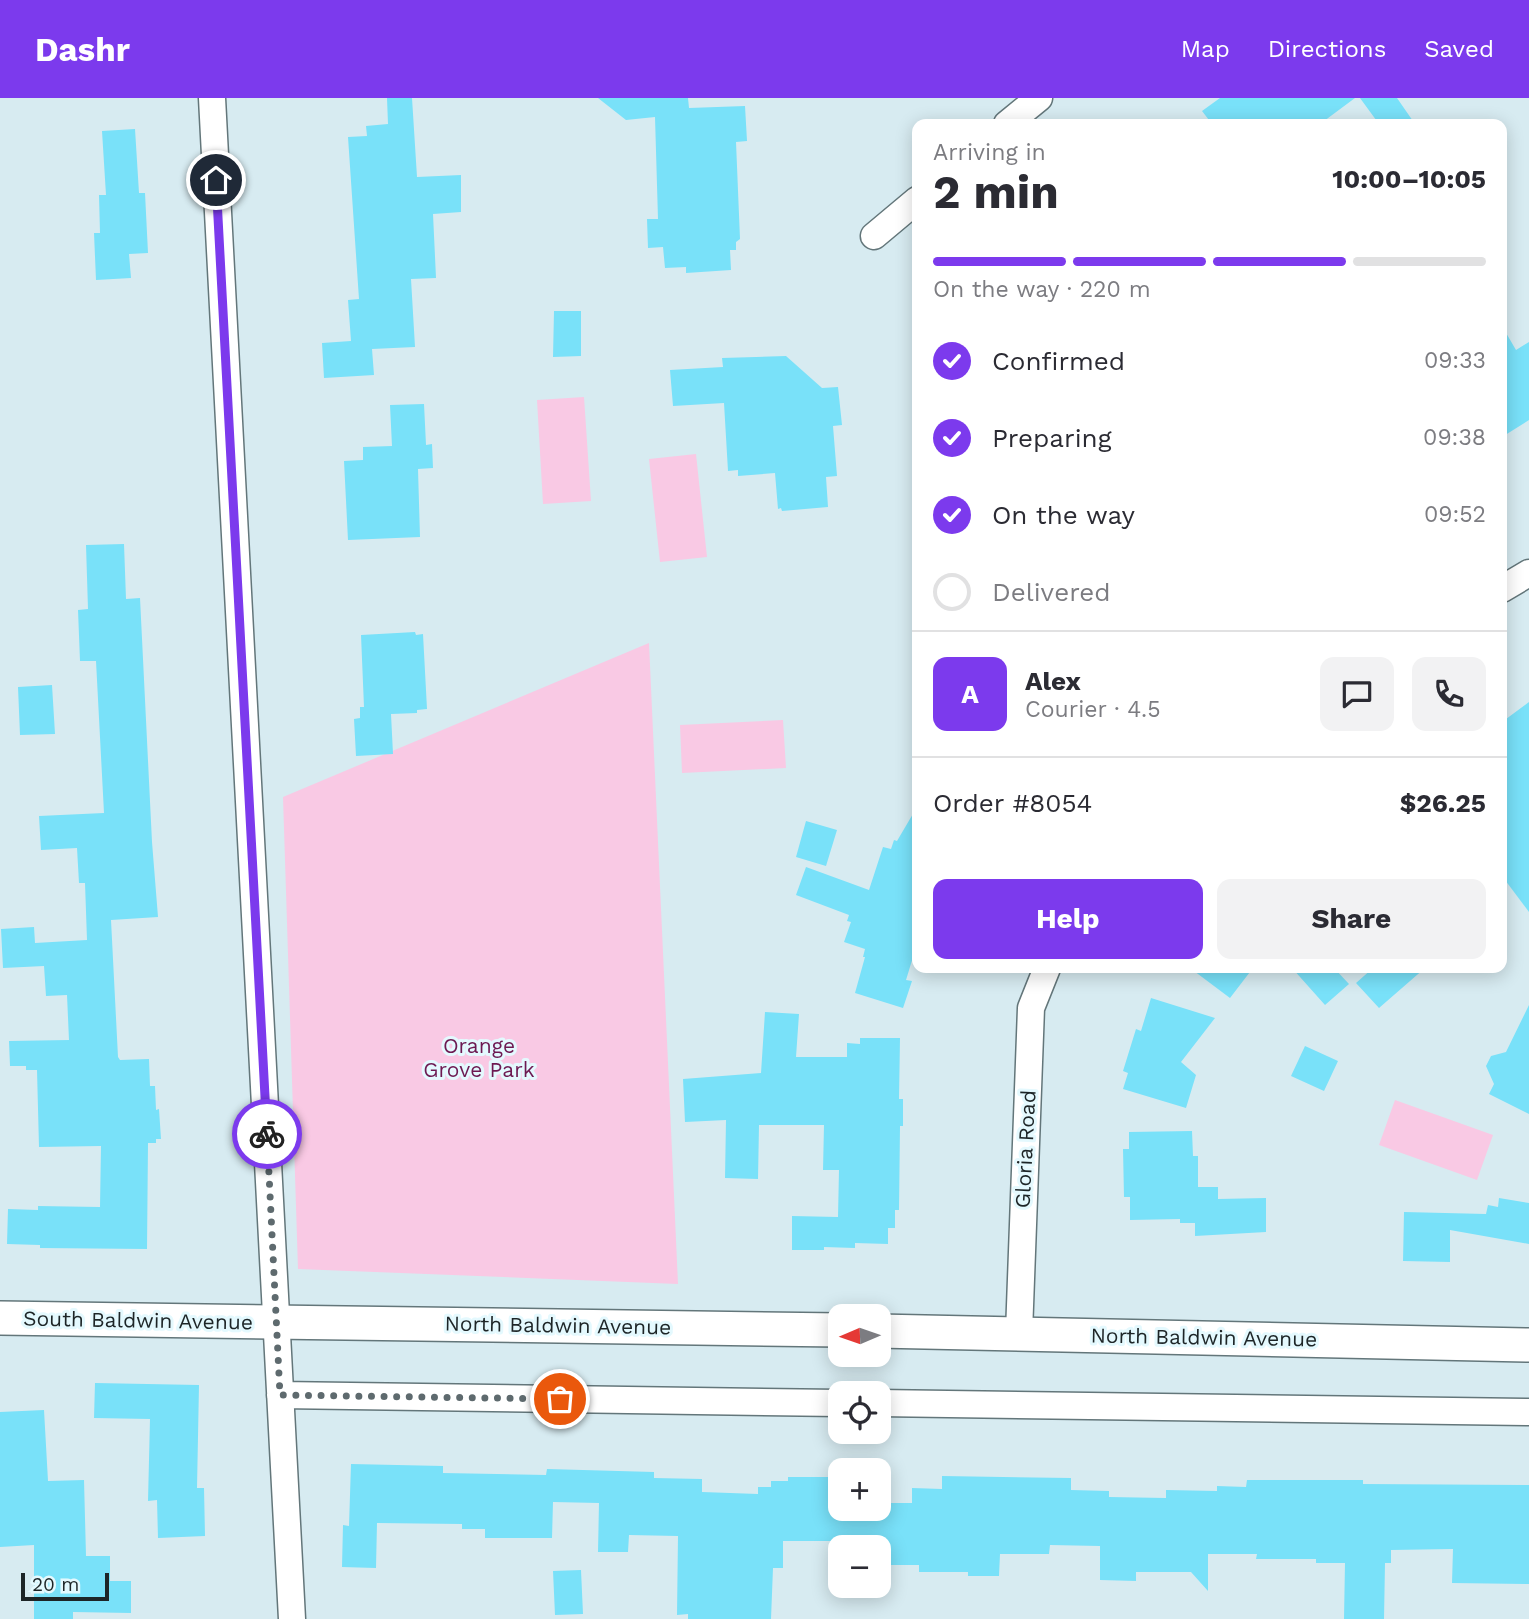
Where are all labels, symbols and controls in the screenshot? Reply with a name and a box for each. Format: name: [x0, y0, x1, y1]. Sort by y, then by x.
text: Dashr: [35, 30, 130, 69]
text: Map: [1181, 35, 1230, 63]
text: Directions: [1268, 35, 1386, 63]
text: Saved: [1424, 35, 1494, 63]
text: Arriving in: [933, 139, 1046, 166]
pin: [186, 150, 246, 210]
icon: home: [197, 161, 235, 199]
text: 10:00–10:05: [1332, 164, 1486, 194]
text: 2 min: [933, 165, 1059, 219]
text: On the way · 220 m: [933, 276, 1151, 303]
icon: check: [933, 342, 971, 380]
text: Confirmed: [992, 346, 1125, 376]
text: 09:33: [1424, 347, 1486, 374]
icon: check: [933, 419, 971, 457]
text: Preparing: [992, 423, 1112, 453]
text: 09:38: [1423, 424, 1486, 451]
icon: check: [933, 496, 971, 534]
text: On the way: [992, 500, 1135, 530]
text: 09:52: [1424, 501, 1486, 528]
text: Delivered: [992, 577, 1111, 607]
button: chat: [1320, 657, 1394, 731]
button: phone: [1412, 657, 1486, 731]
text: Alex: [1025, 666, 1081, 696]
text: A: [961, 679, 979, 709]
text: Courier · 4.5: [1025, 696, 1161, 723]
text: Order #8054: [933, 788, 1093, 818]
text: $26.25: [1400, 788, 1486, 818]
button: Help: [933, 879, 1203, 959]
button: Share: [1217, 879, 1486, 959]
park label: Orange Grove Park: [423, 1033, 535, 1082]
street label: Gloria Road: [1009, 1089, 1041, 1209]
courier: [232, 1099, 302, 1169]
icon: bike: [248, 1115, 286, 1153]
north arrow: [828, 1304, 891, 1367]
map controls: [828, 1304, 891, 1598]
street label: South Baldwin Avenue: [23, 1305, 253, 1335]
street label: North Baldwin Avenue: [444, 1311, 672, 1339]
street label: North Baldwin Avenue: [1090, 1323, 1318, 1351]
pin: [530, 1369, 590, 1429]
icon: bag: [541, 1380, 579, 1418]
button: locate: [828, 1381, 891, 1444]
button: +: [828, 1458, 891, 1521]
button: −: [828, 1535, 891, 1598]
scale bar: [21, 1570, 108, 1602]
text: 20 m: [32, 1573, 79, 1596]

